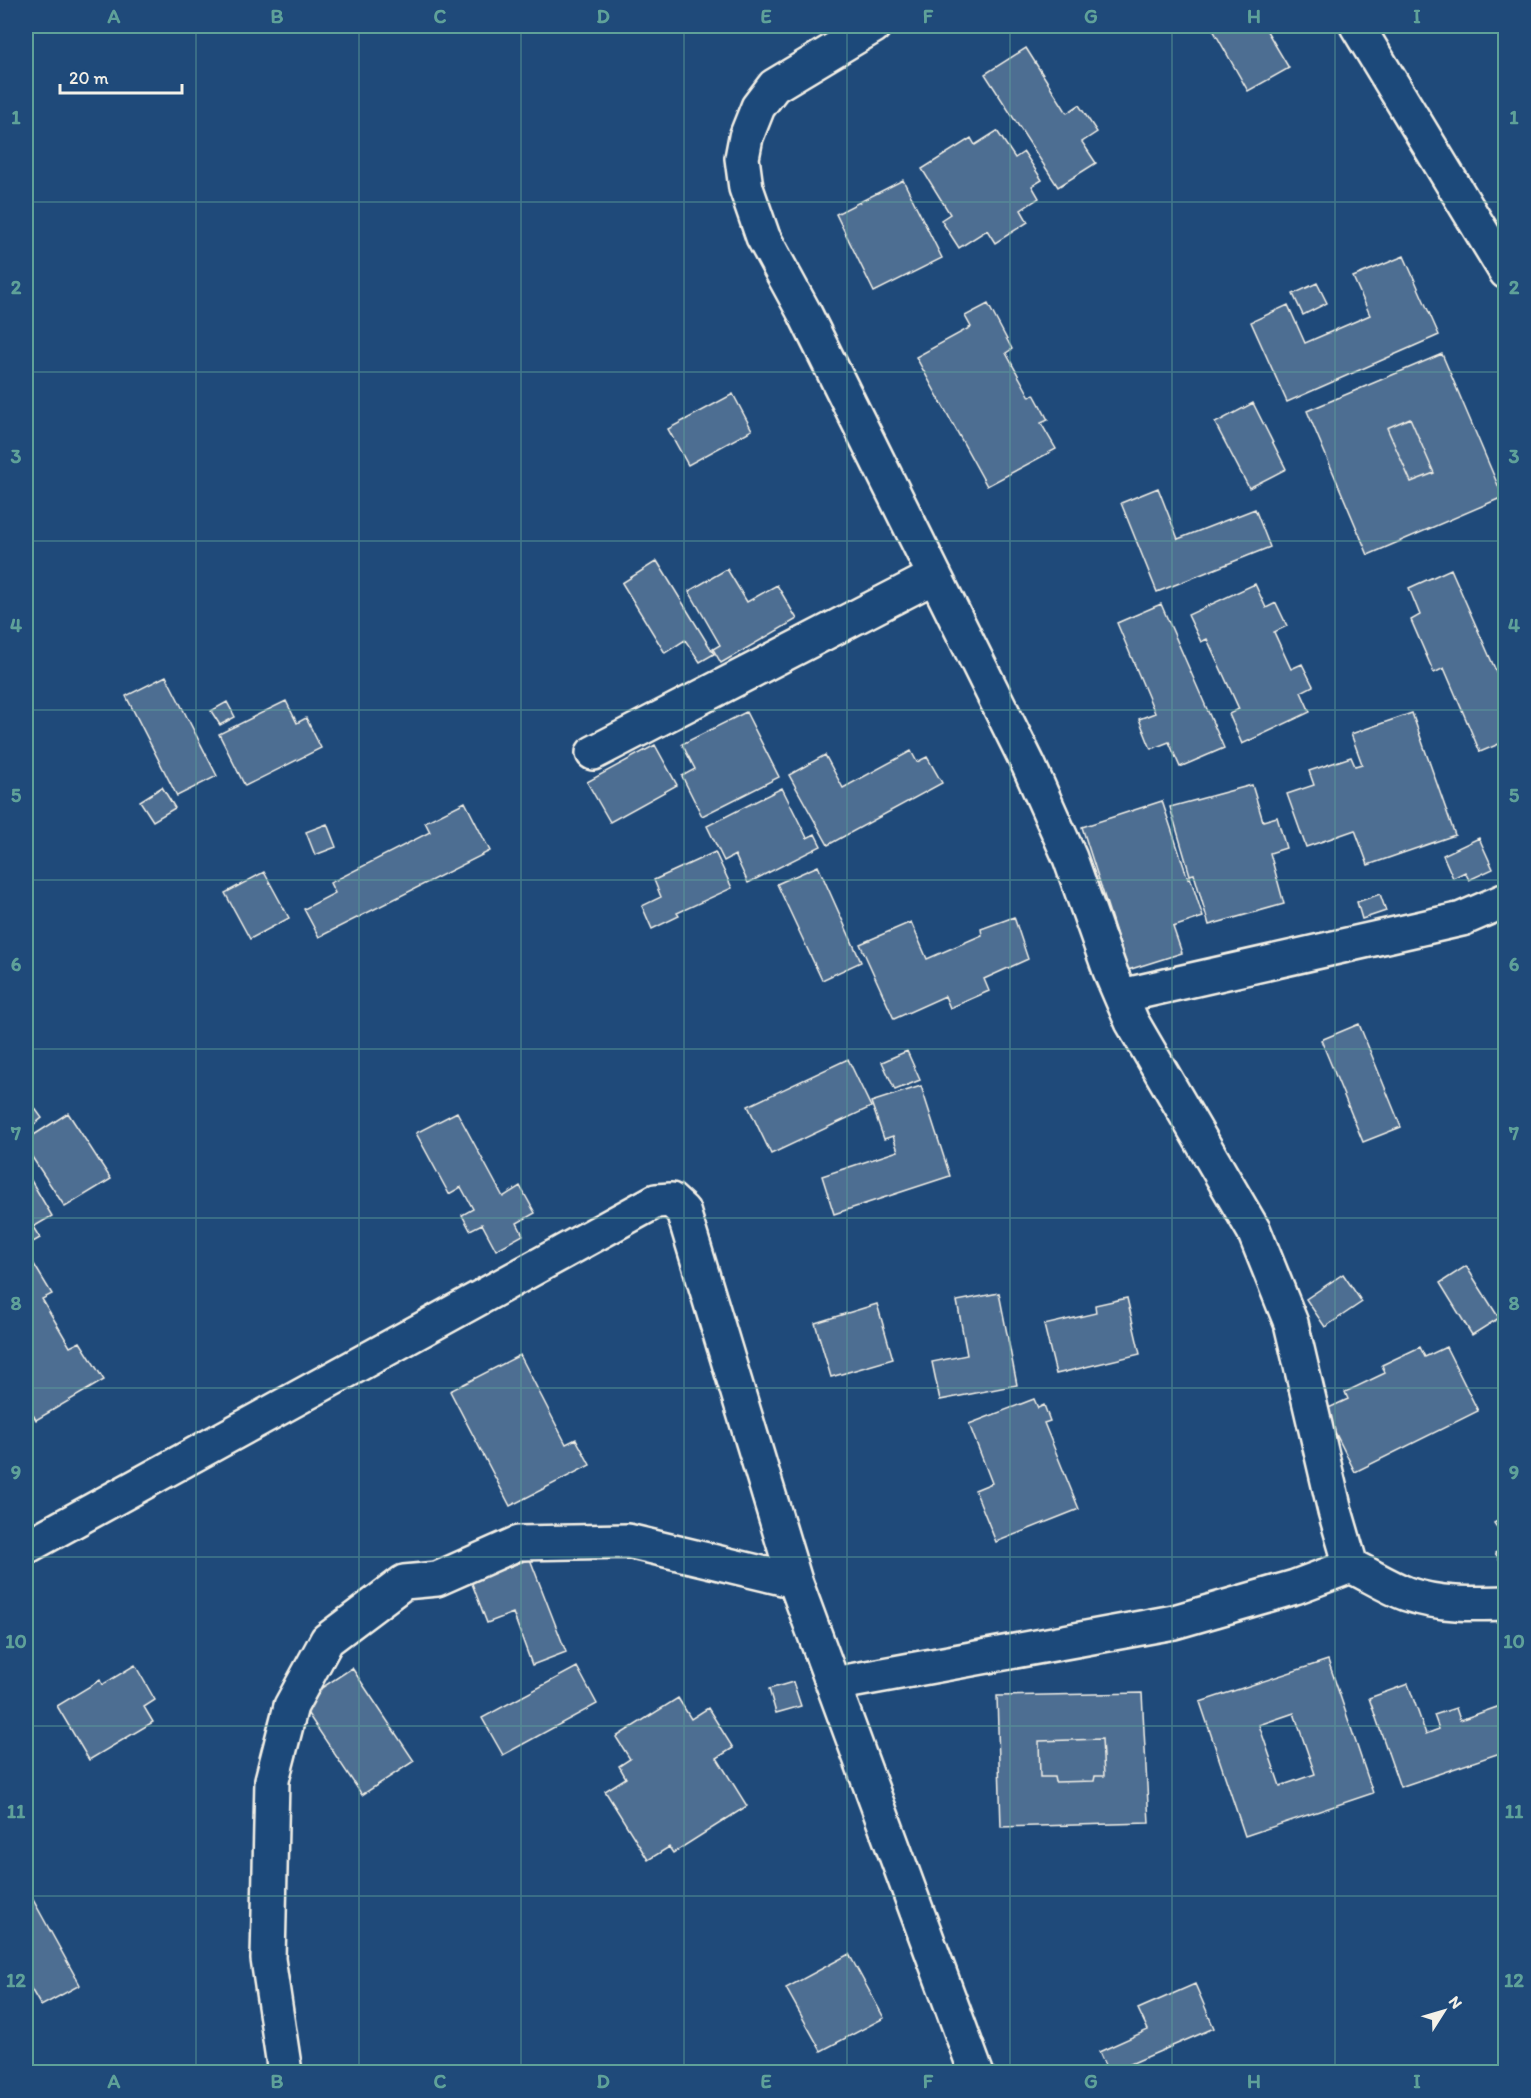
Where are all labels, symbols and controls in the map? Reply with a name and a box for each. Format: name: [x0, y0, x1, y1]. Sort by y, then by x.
text: A: [107, 4, 121, 28]
text: B: [271, 4, 284, 28]
text: C: [434, 4, 447, 28]
text: D: [596, 4, 610, 28]
text: E: [760, 4, 772, 28]
text: F: [923, 4, 934, 28]
text: G: [1084, 4, 1098, 28]
text: H: [1247, 4, 1261, 28]
text: I: [1413, 4, 1421, 28]
scale bar: [60, 57, 182, 95]
text: 20 m: [69, 67, 109, 89]
text: 1: [11, 105, 21, 129]
text: 1: [1509, 105, 1519, 129]
text: 2: [11, 275, 22, 299]
text: 2: [1509, 275, 1520, 299]
text: 3: [11, 444, 22, 468]
text: 3: [1509, 444, 1520, 468]
text: 4: [10, 613, 22, 637]
text: 4: [1508, 613, 1520, 637]
text: 5: [11, 783, 22, 807]
text: 5: [1509, 783, 1520, 807]
text: 6: [11, 952, 22, 976]
text: 6: [1509, 952, 1520, 976]
text: 7: [10, 1121, 21, 1145]
text: 7: [1508, 1121, 1519, 1145]
text: 8: [11, 1291, 22, 1315]
text: 8: [1509, 1291, 1520, 1315]
text: 9: [11, 1460, 21, 1484]
text: 9: [1509, 1460, 1519, 1484]
text: 10: [5, 1629, 27, 1653]
text: 10: [1503, 1629, 1525, 1653]
text: 11: [7, 1799, 26, 1823]
text: 11: [1505, 1799, 1524, 1823]
text: 12: [6, 1968, 26, 1992]
text: 12: [1504, 1968, 1524, 1992]
north arrow: [1414, 1981, 1474, 2041]
text: N: [1445, 1992, 1466, 2012]
text: A: [107, 2069, 121, 2093]
text: B: [271, 2069, 284, 2093]
text: C: [434, 2069, 447, 2093]
text: D: [596, 2069, 610, 2093]
text: E: [760, 2069, 772, 2093]
text: F: [923, 2069, 934, 2093]
text: G: [1084, 2069, 1098, 2093]
text: H: [1247, 2069, 1261, 2093]
text: I: [1413, 2069, 1421, 2093]

